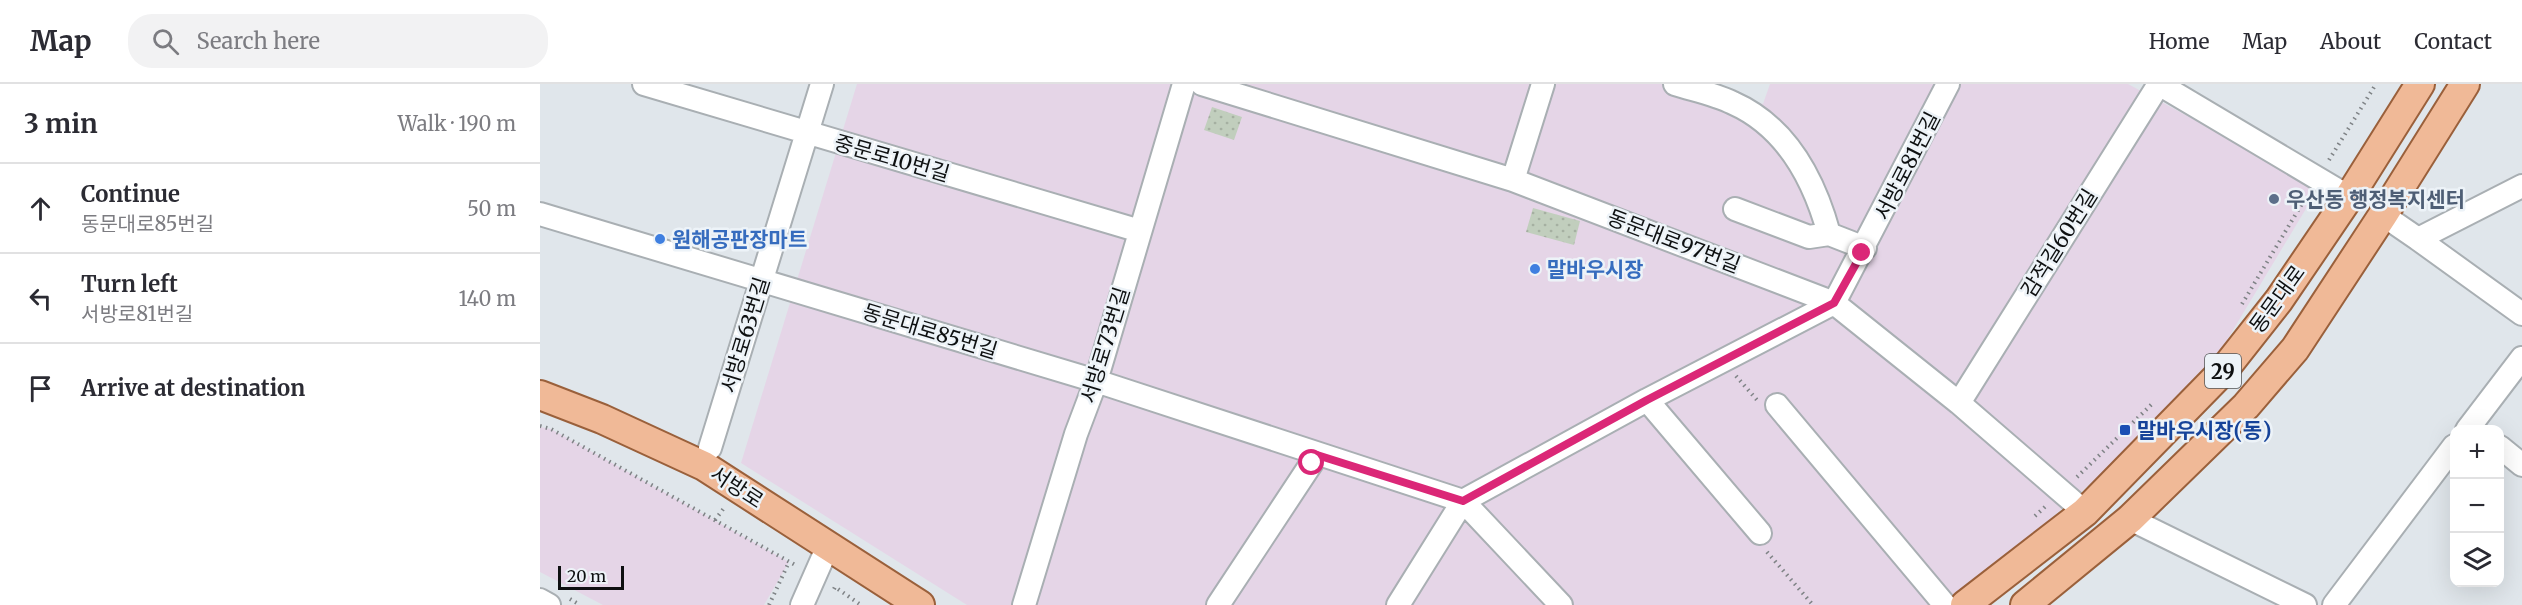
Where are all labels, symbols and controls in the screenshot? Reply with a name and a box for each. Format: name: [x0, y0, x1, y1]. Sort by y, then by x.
search box: [128, 14, 548, 68]
text: Map: [30, 23, 92, 59]
icon: search: [149, 25, 182, 58]
text: Search here: [197, 27, 320, 55]
text: Home: [2149, 28, 2209, 55]
text: Map: [2242, 28, 2287, 55]
text: About: [2320, 28, 2381, 55]
text: Contact: [2414, 28, 2492, 55]
text: 3 min: [24, 107, 98, 140]
street label: 서방로81번길: [1868, 107, 1946, 225]
text: Walk · 190 m: [398, 111, 516, 136]
street label: 중문로10번길: [831, 129, 953, 187]
text: Continue: [81, 180, 180, 208]
street label: 감적길60번길: [2015, 184, 2103, 302]
place label: 우산동 행정복지센터: [2286, 186, 2465, 213]
icon: ahead: [24, 192, 57, 225]
marker: 우산동 행정복지센터: [2267, 192, 2281, 206]
text: 50 m: [467, 196, 516, 221]
street label: 동문대로97번길: [1604, 203, 1744, 279]
text: 동문대로85번길: [81, 211, 214, 236]
place label: 원해공판장마트: [672, 226, 807, 253]
marker: 원해공판장마트: [653, 232, 667, 246]
route end: [1848, 239, 1874, 265]
place label: 말바우시장: [1547, 256, 1644, 283]
street label: 동문대로: [2243, 260, 2311, 338]
marker: 말바우시장: [1528, 262, 1542, 276]
text: Turn left: [81, 270, 178, 298]
street label: 서방로63번길: [715, 274, 775, 396]
icon: left: [24, 282, 57, 315]
street label: 서방로73번길: [1075, 284, 1135, 406]
text: 140 m: [459, 286, 516, 311]
street label: 동문대로85번길: [859, 298, 1001, 364]
text: 서방로81번길: [81, 301, 193, 326]
road number: 29: [2205, 354, 2241, 388]
icon: arrive: [24, 372, 57, 405]
text: Arrive at destination: [81, 374, 305, 402]
place label: 말바우시장(동): [2137, 417, 2271, 444]
marker: 말바우시장(동): [2118, 423, 2132, 437]
map controls: [2450, 425, 2504, 587]
button: +: [2450, 425, 2504, 479]
route start: [1298, 449, 1324, 475]
street label: 서방로: [705, 460, 769, 514]
button: −: [2450, 479, 2504, 533]
button: layers: [2450, 533, 2504, 587]
scale bar: [558, 563, 624, 590]
text: 20 m: [567, 566, 606, 586]

